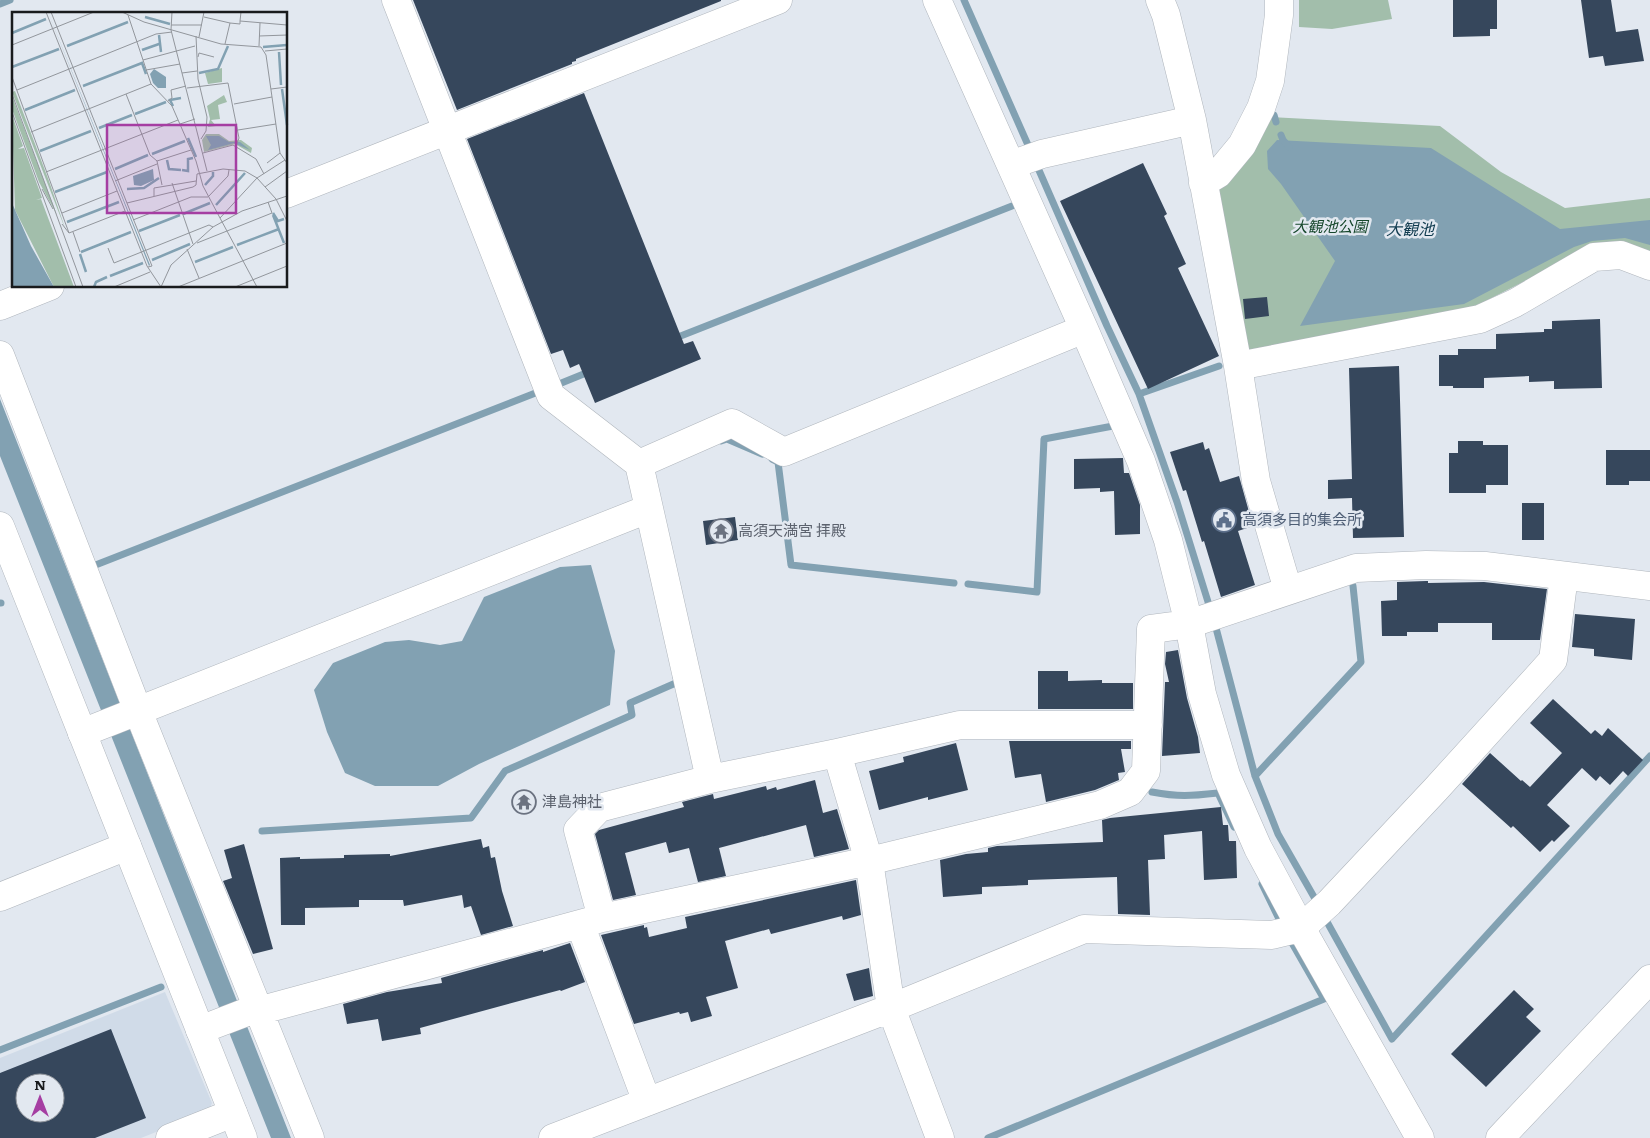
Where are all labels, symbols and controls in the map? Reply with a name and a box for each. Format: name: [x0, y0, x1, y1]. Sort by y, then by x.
inset map: [12, 12, 288, 288]
park label: 大観池公園: [1292, 214, 1369, 237]
water label: 大観池: [1386, 216, 1436, 240]
public building icon: 高須多目的集会所: [1211, 507, 1237, 533]
place label: 高須多目的集会所: [1242, 507, 1362, 530]
temple icon: 高須天満宮 拝殿: [708, 518, 734, 544]
place label: 高須天満宮 拝殿: [738, 518, 846, 541]
temple icon: 津島神社: [511, 789, 537, 815]
place label: 津島神社: [542, 789, 602, 812]
north arrow: [15, 1073, 65, 1123]
text: N: [34, 1074, 46, 1094]

